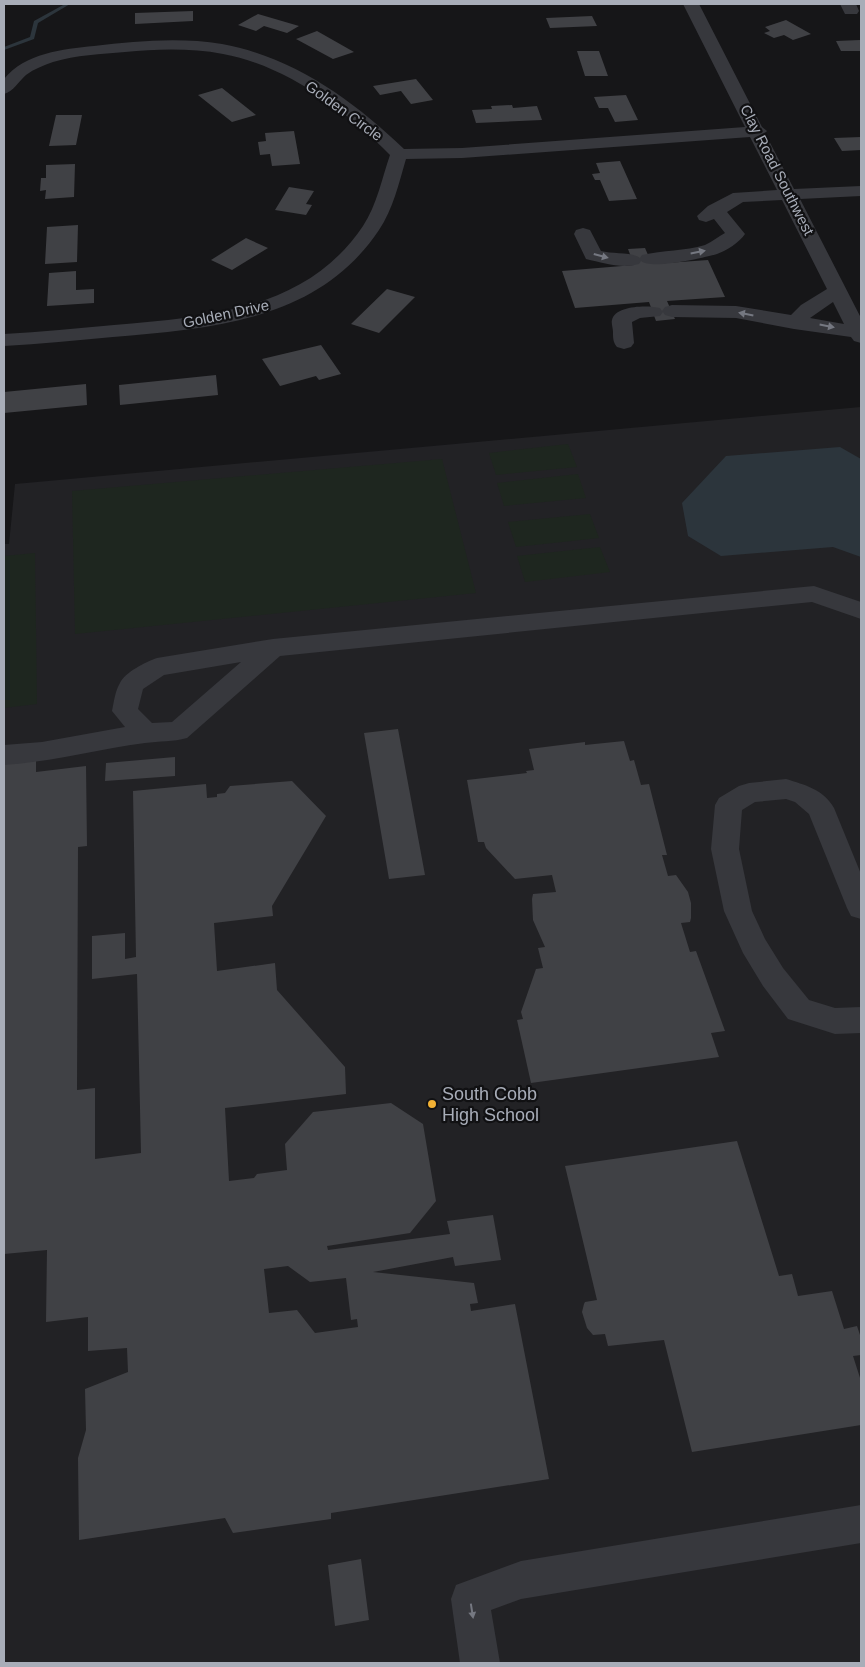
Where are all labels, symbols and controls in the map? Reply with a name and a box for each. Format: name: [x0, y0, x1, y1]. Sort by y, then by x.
street label: Golden Circle: [303, 77, 386, 144]
street label: Clay Road Southwest: [737, 102, 818, 239]
one-way arrow: [690, 248, 705, 256]
one-way arrow: [594, 253, 609, 261]
street label: Golden Drive: [181, 296, 270, 331]
one-way arrow: [738, 309, 754, 317]
one-way arrow: [819, 322, 835, 330]
place label: South Cobb High School: [442, 1084, 539, 1125]
marker: South Cobb High School: [426, 1098, 438, 1110]
one-way arrow: [468, 1603, 476, 1619]

